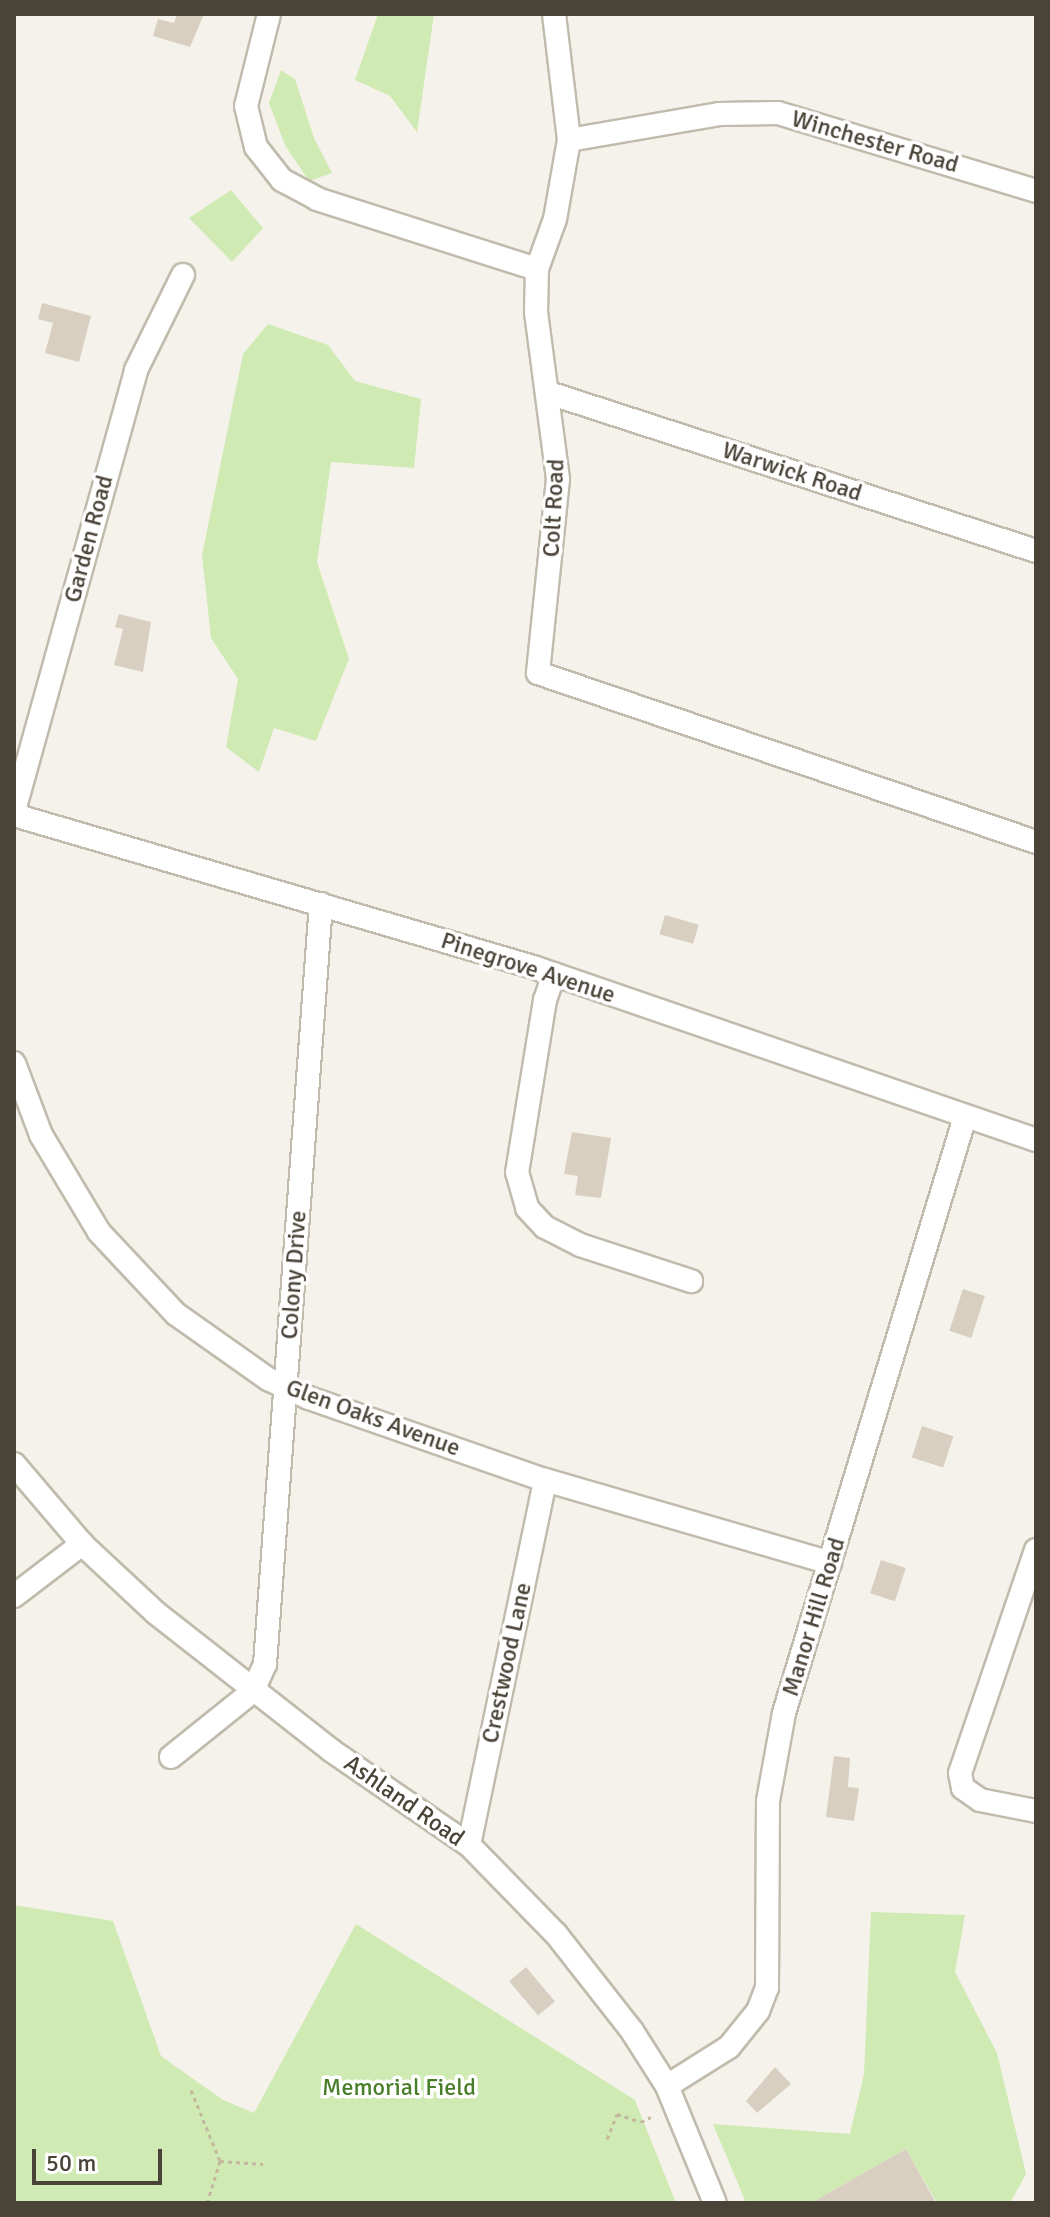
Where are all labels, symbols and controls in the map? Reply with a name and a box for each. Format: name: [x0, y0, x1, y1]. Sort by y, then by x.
street label: Winchester Road: [788, 104, 962, 180]
street label: Warwick Road: [719, 436, 865, 508]
street label: Colt Road: [537, 458, 571, 558]
street label: Garden Road: [58, 472, 120, 606]
street label: Pinegrove Avenue: [437, 926, 619, 1010]
street label: Colony Drive: [275, 1210, 313, 1340]
street label: Glen Oaks Avenue: [282, 1373, 464, 1463]
street label: Manor Hill Road: [776, 1534, 852, 1700]
street label: Crestwood Lane: [476, 1580, 538, 1746]
street label: Ashland Road: [338, 1749, 470, 1853]
park label: Memorial Field: [322, 2074, 476, 2102]
scale bar: [36, 2133, 166, 2183]
text: 50 m: [46, 2148, 96, 2178]

